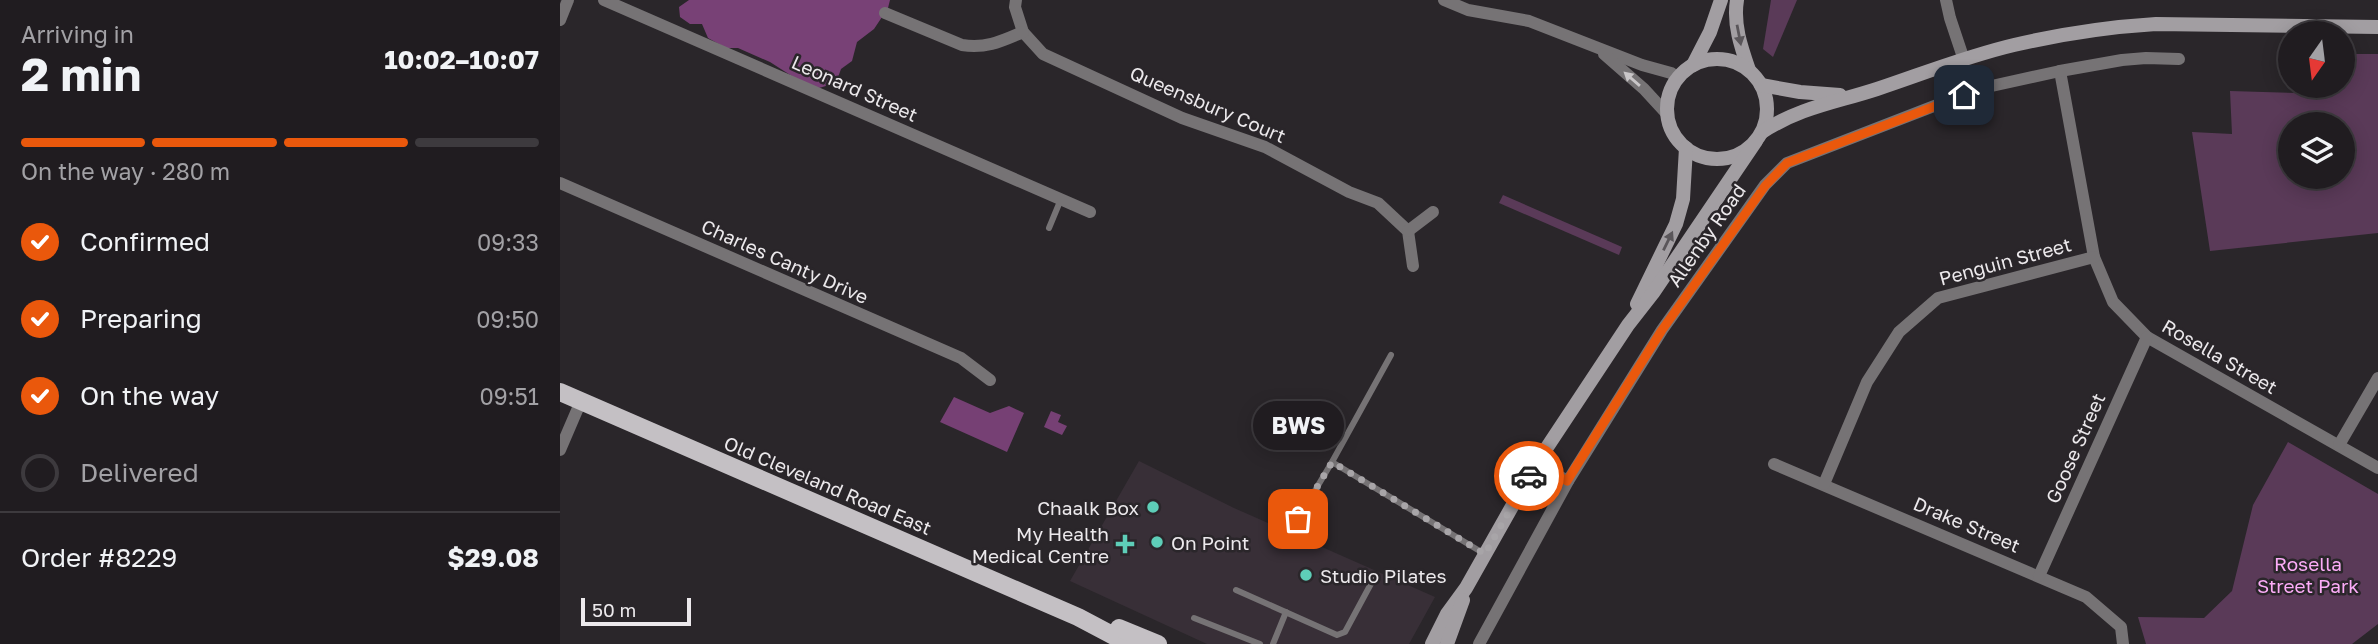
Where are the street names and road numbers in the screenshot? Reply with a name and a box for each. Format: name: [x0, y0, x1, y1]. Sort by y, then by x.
street label: Leonard Street: [788, 50, 922, 126]
street label: Queensbury Court: [1127, 61, 1289, 147]
street label: Allenby Road: [1662, 179, 1750, 291]
street label: Charles Canty Drive: [698, 214, 872, 308]
street label: Penguin Street: [1936, 232, 2074, 290]
street label: Rosella Street: [2158, 314, 2282, 398]
street label: Goose Street: [2040, 389, 2110, 507]
street label: Old Cleveland Road East: [721, 431, 935, 539]
street label: Drake Street: [1910, 491, 2024, 557]

